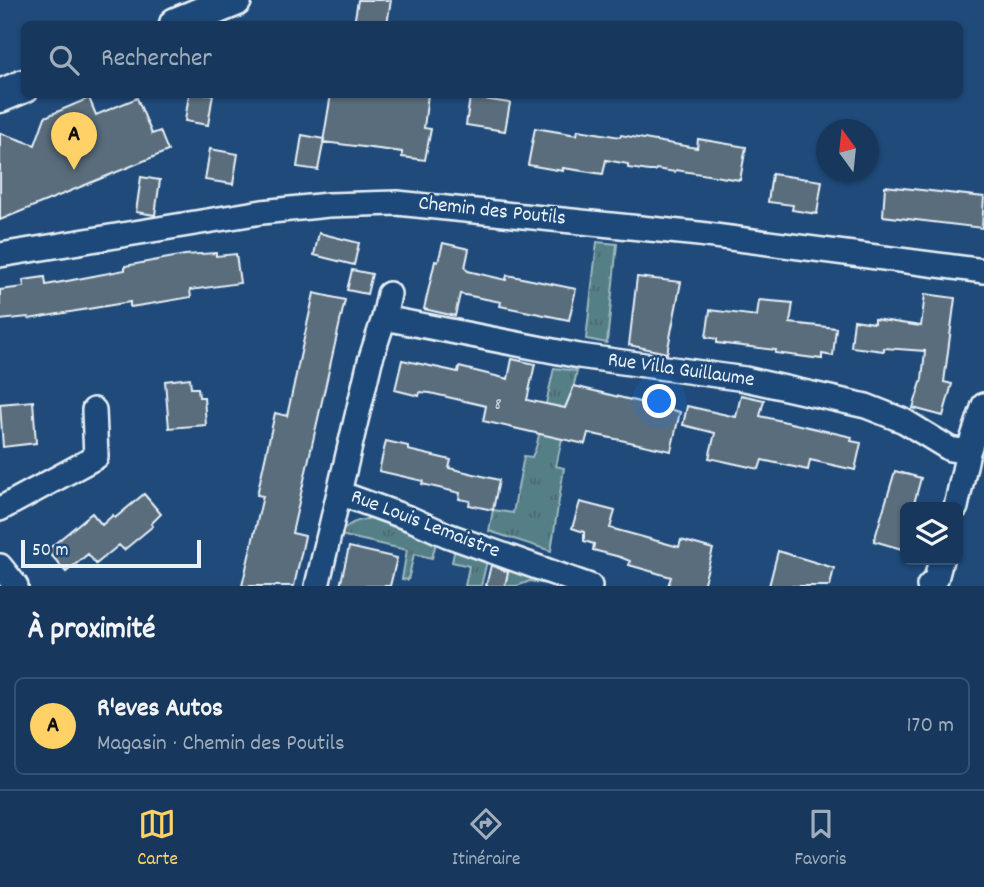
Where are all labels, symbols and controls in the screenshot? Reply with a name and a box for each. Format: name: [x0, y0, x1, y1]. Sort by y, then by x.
search box: [21, 21, 963, 98]
icon: search: [45, 41, 83, 79]
text: Rechercher: [101, 41, 212, 78]
pin: A: [51, 112, 97, 170]
north arrow: [816, 119, 879, 182]
street label: Chemin des Poutils: [417, 189, 567, 235]
street label: Rue Villa Guillaume: [606, 346, 756, 396]
your location: [642, 384, 676, 418]
house number: 8: [494, 393, 502, 418]
street label: Rue Louis Lemaistre: [346, 483, 504, 567]
map controls: [900, 502, 963, 565]
button: layers: [900, 502, 963, 565]
scale bar: [21, 537, 201, 569]
text: 50 m: [32, 538, 69, 565]
text: À proximité: [28, 610, 155, 653]
text: R'eves Autos: [97, 691, 223, 728]
text: A: [47, 710, 59, 743]
text: 170 m: [907, 710, 954, 743]
text: Magasin · Chemin des Poutils: [97, 728, 345, 761]
tab: Carte: [137, 805, 178, 874]
tab: Itinéraire: [452, 805, 520, 874]
tab: Favoris: [795, 805, 847, 874]

